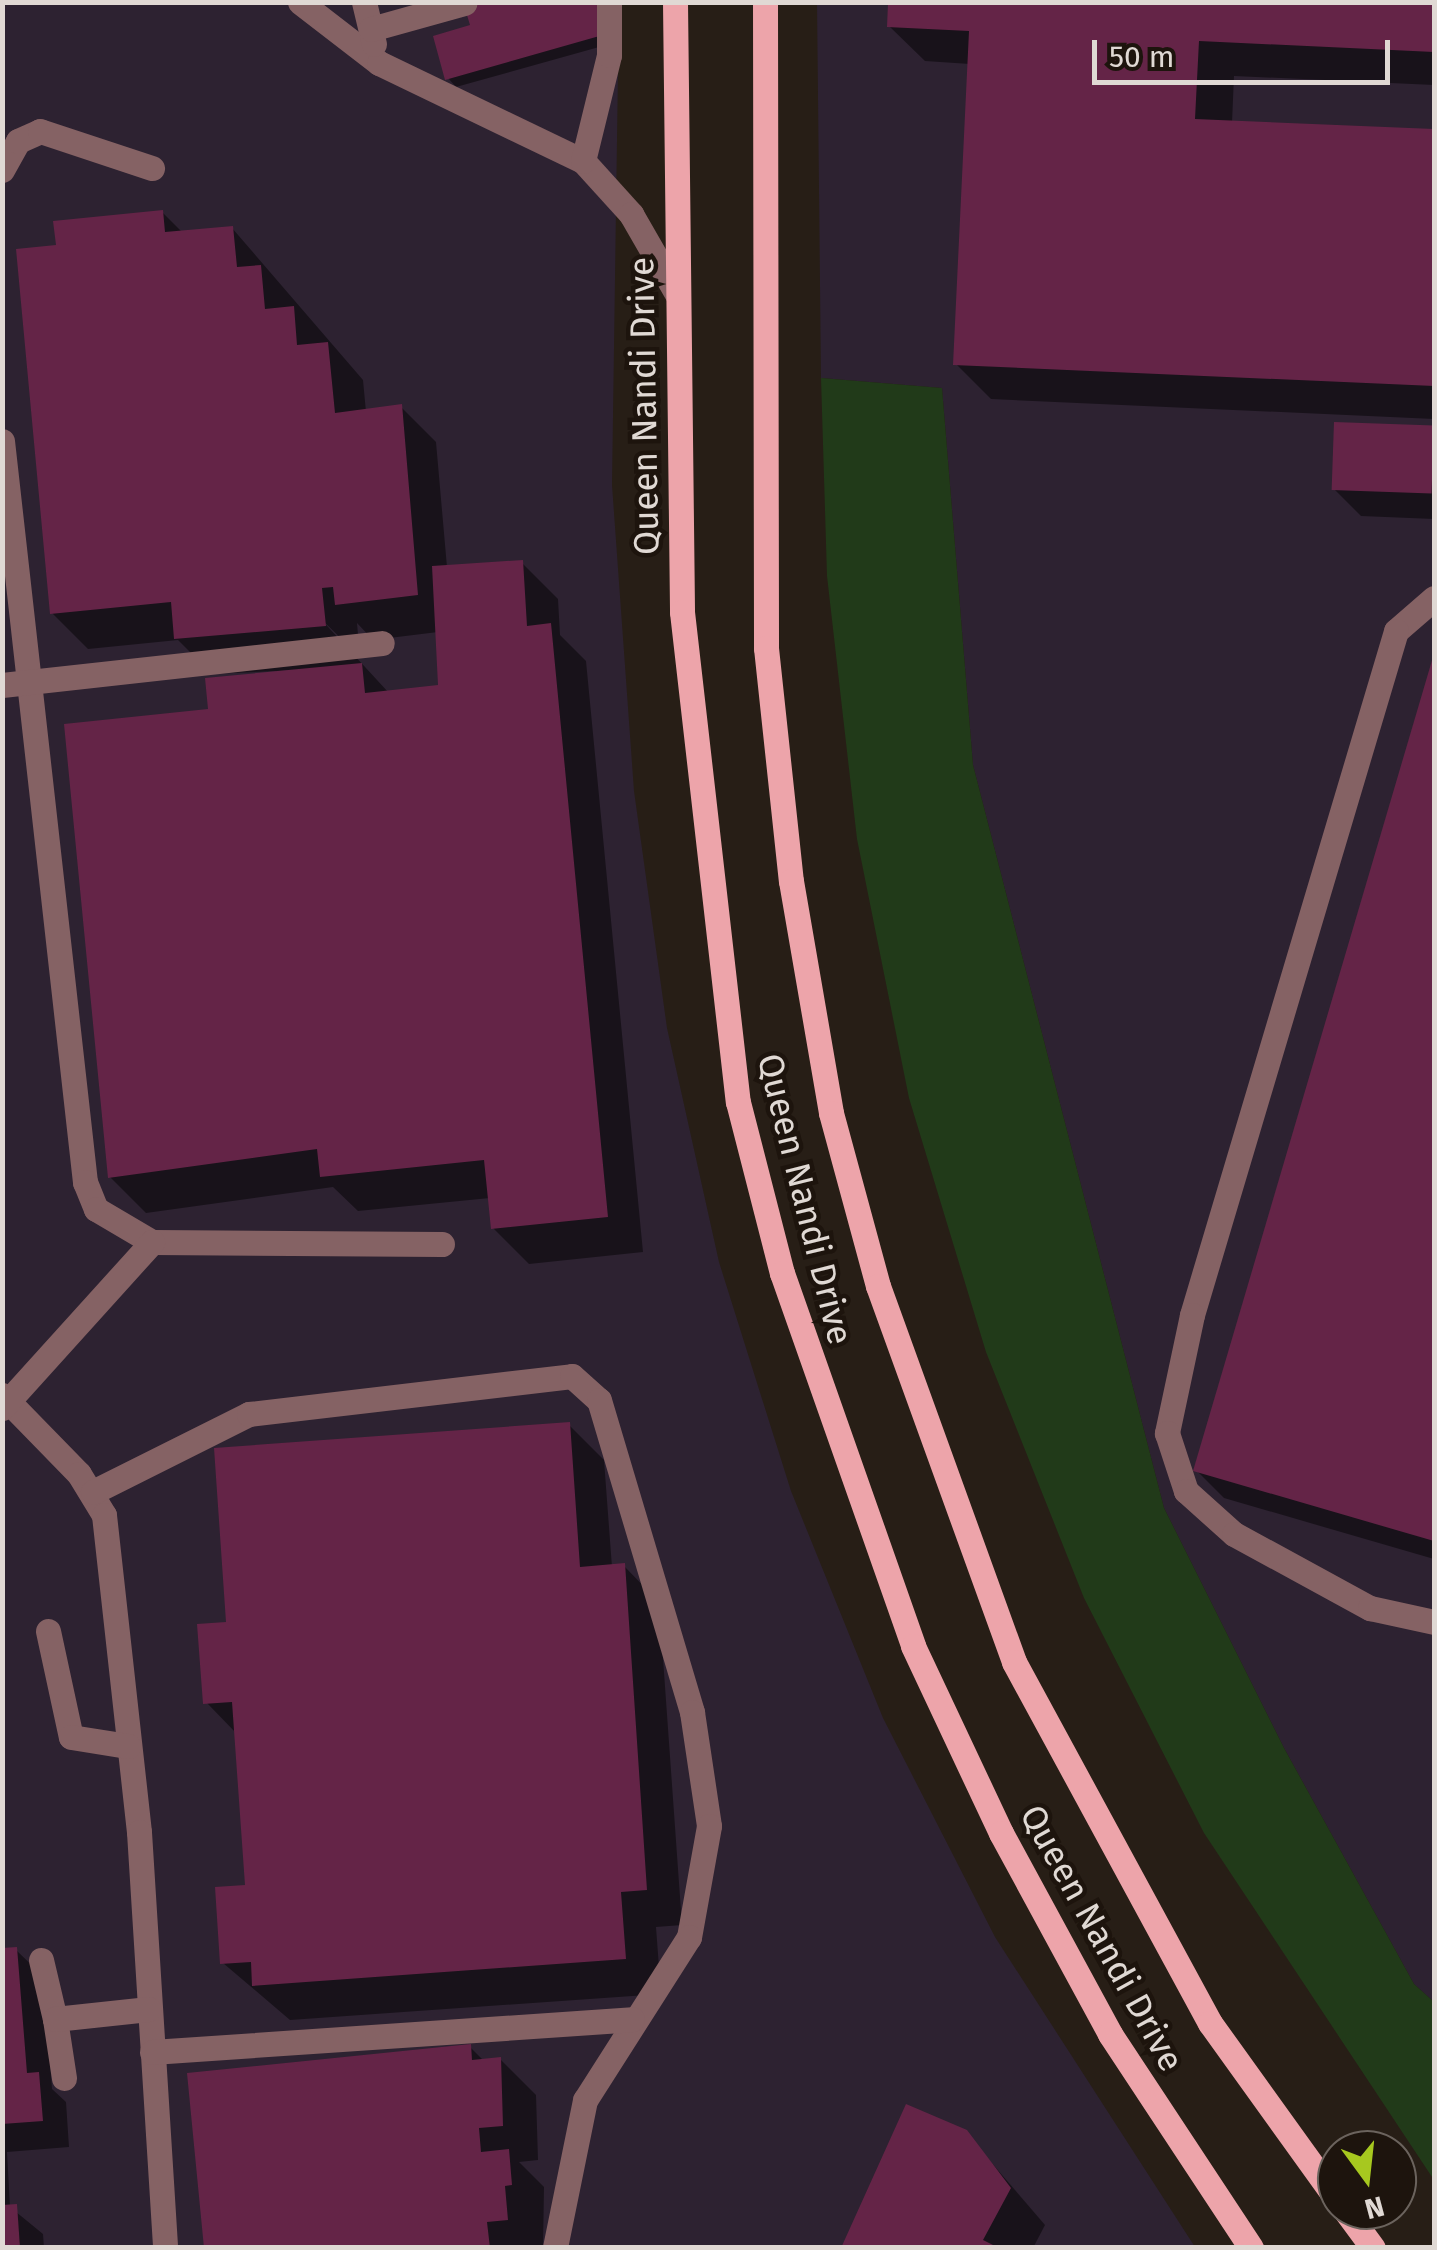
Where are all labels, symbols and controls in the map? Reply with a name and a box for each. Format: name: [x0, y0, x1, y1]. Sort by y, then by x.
scale bar: [1097, 20, 1394, 82]
text: 50 m: [1109, 39, 1174, 75]
street label: Queen Nandi Drive: [620, 257, 668, 555]
street label: Queen Nandi Drive: [749, 1049, 861, 1349]
street label: Queen Nandi Drive: [1011, 1797, 1193, 2079]
north arrow: [1317, 2130, 1417, 2230]
text: N: [1361, 2189, 1388, 2226]

